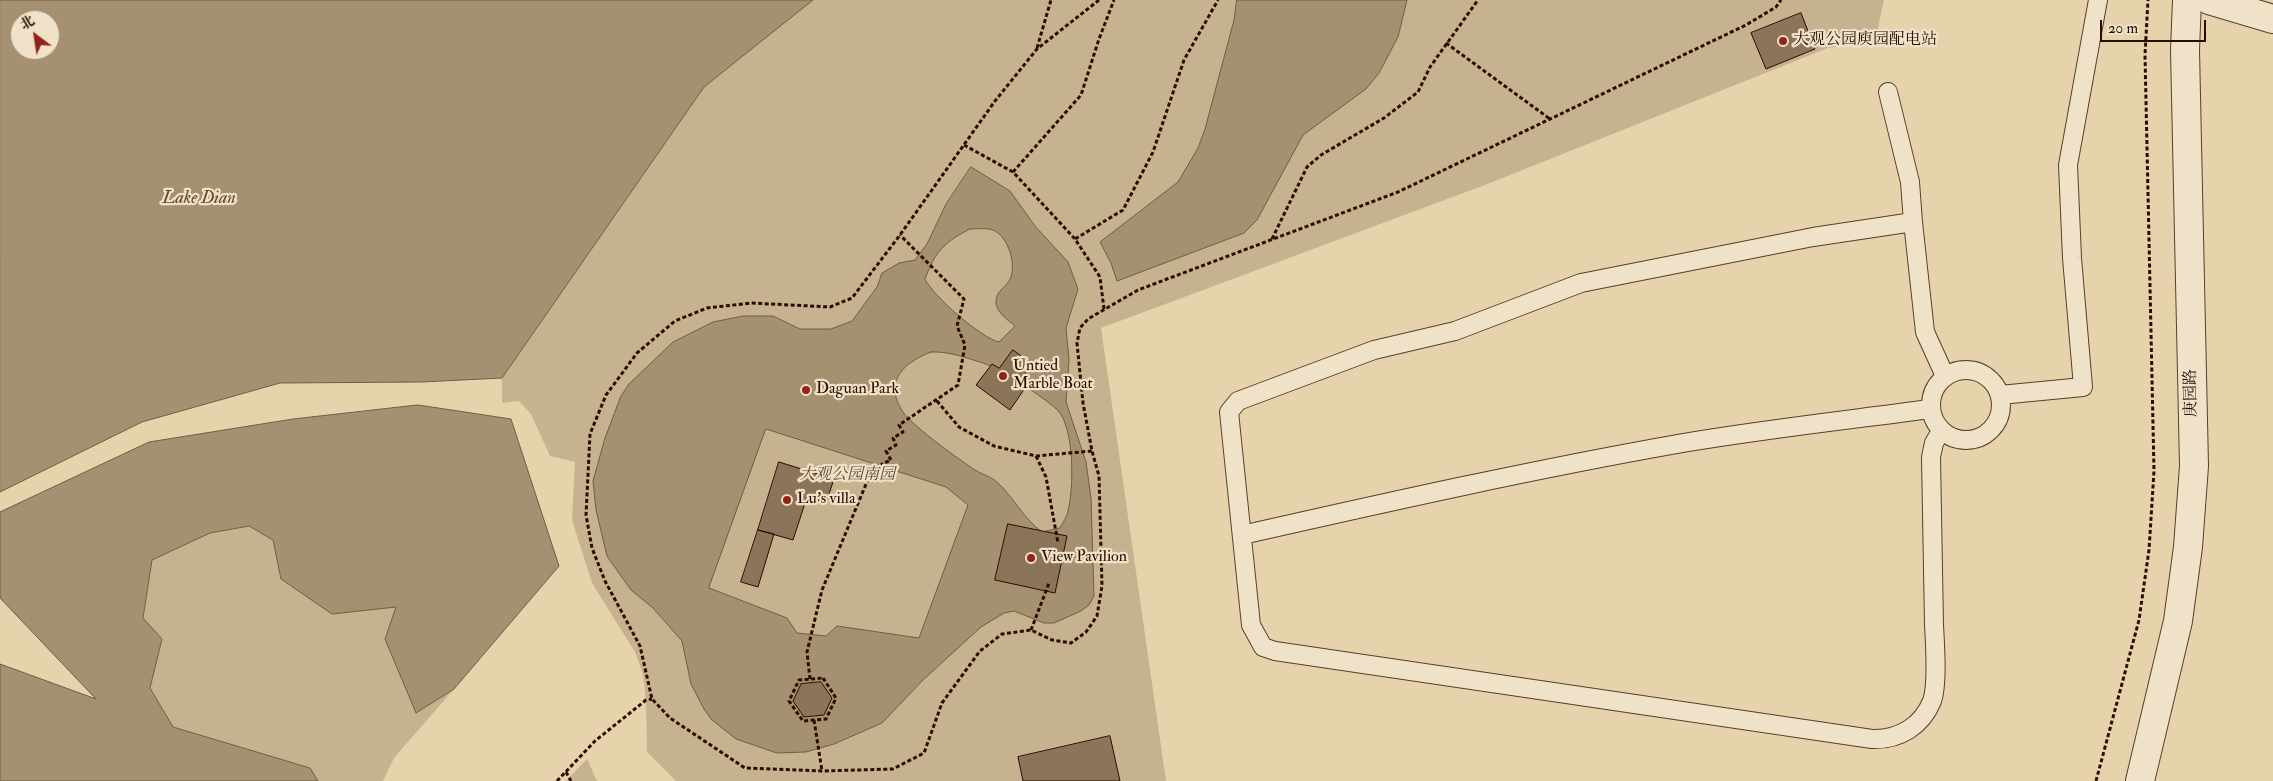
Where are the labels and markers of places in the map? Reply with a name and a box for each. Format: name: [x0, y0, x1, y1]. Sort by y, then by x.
place label: 大观公园庾园配电站: [1793, 31, 1937, 51]
marker: 大观公园庾园配电站: [1777, 35, 1789, 47]
place label: Untied Marble Boat: [1013, 357, 1093, 395]
marker: Untied Marble Boat: [997, 370, 1009, 382]
place label: Daguan Park: [816, 380, 899, 400]
marker: Daguan Park: [800, 384, 812, 396]
place label: Lu's villa: [797, 490, 855, 510]
marker: Lu's villa: [781, 494, 793, 506]
place label: View Pavilion: [1041, 548, 1127, 568]
marker: View Pavilion: [1025, 552, 1037, 564]

